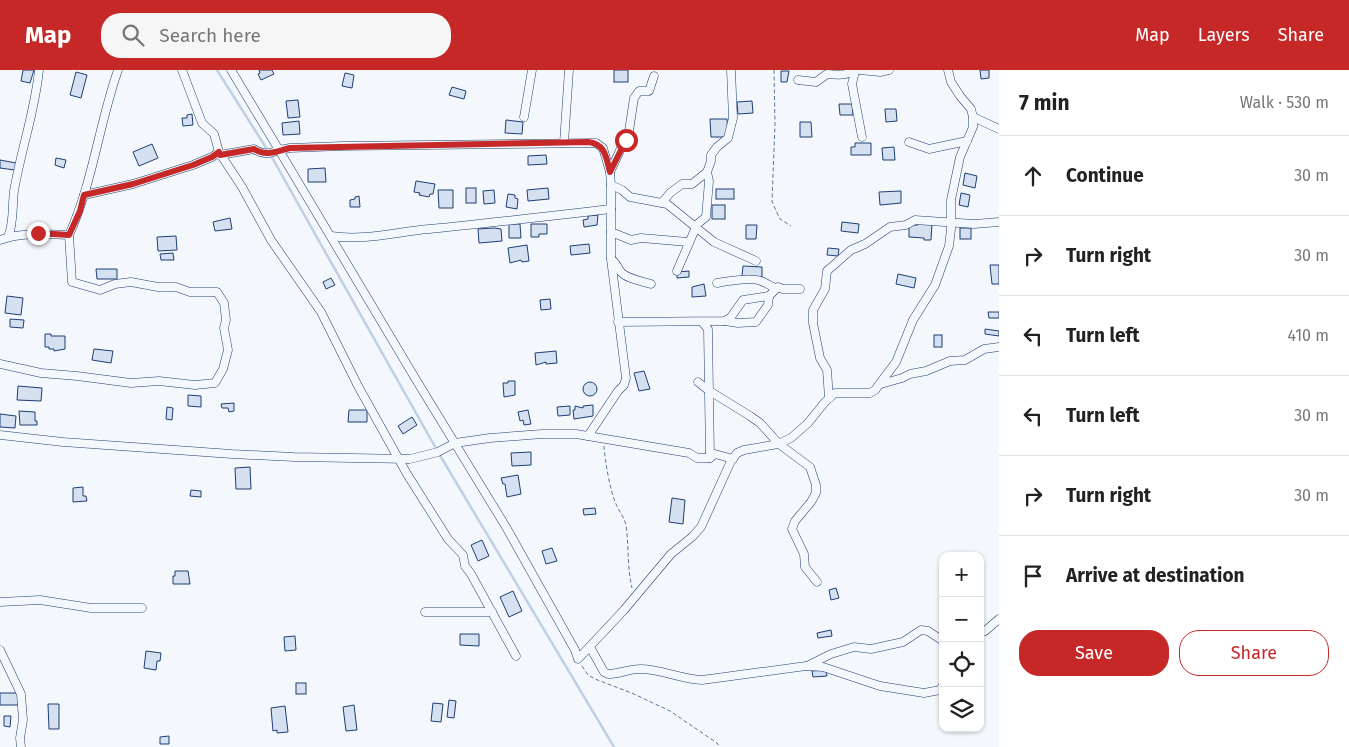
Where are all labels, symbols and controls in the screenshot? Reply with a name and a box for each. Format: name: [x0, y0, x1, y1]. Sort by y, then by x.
search box: [101, 13, 451, 58]
text: Map: [25, 21, 71, 49]
icon: search: [119, 21, 147, 49]
text: Search here: [159, 24, 261, 47]
text: Map: [1135, 24, 1170, 46]
text: Layers: [1198, 24, 1250, 46]
text: Share: [1278, 24, 1324, 46]
text: 7 min: [1019, 90, 1070, 116]
text: Walk · 530 m: [1240, 93, 1329, 112]
route start: [615, 129, 638, 152]
icon: ahead: [1019, 162, 1047, 190]
text: Continue: [1066, 164, 1144, 187]
text: 30 m: [1294, 166, 1329, 185]
route end: [27, 222, 50, 245]
icon: right: [1019, 242, 1047, 270]
text: Turn right: [1066, 244, 1151, 267]
text: 30 m: [1294, 246, 1329, 265]
icon: left: [1019, 322, 1047, 350]
text: Turn left: [1066, 324, 1140, 347]
text: 410 m: [1288, 326, 1329, 345]
icon: left: [1019, 402, 1047, 430]
text: Turn left: [1066, 404, 1140, 427]
text: 30 m: [1294, 406, 1329, 425]
icon: right: [1019, 482, 1047, 510]
text: Turn right: [1066, 484, 1151, 507]
text: 30 m: [1294, 486, 1329, 505]
map controls: [939, 552, 984, 732]
button: +: [939, 552, 984, 597]
icon: arrive: [1019, 562, 1047, 590]
text: Arrive at destination: [1066, 564, 1245, 587]
button: −: [939, 597, 984, 642]
button: Save: [1019, 630, 1169, 676]
button: Share: [1179, 630, 1329, 676]
button: locate: [939, 642, 984, 687]
button: layers: [939, 687, 984, 732]

